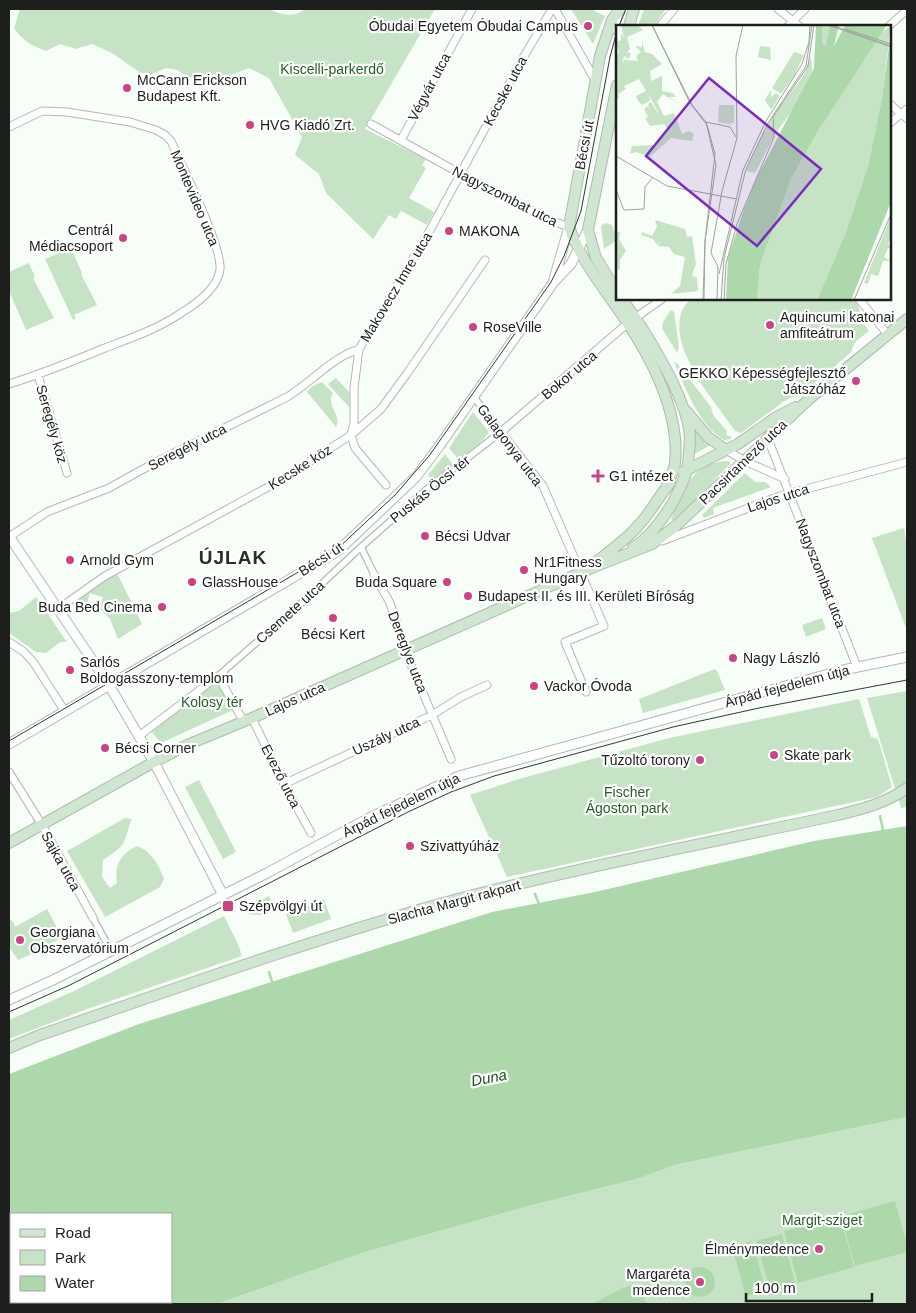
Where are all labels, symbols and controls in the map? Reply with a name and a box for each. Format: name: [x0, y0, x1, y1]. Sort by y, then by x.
place label: Óbudai Egyetem Óbudai Campus: [369, 18, 578, 34]
marker: Óbudai Egyetem Óbudai Campus: [582, 20, 594, 32]
inset map: [616, 25, 891, 300]
street label: Végvár utca: [404, 50, 454, 124]
street label: Kecske utca: [480, 53, 530, 128]
park label: Kiscelli-parkerdő: [280, 61, 384, 77]
place label: McCann Erickson Budapest Kft.: [137, 72, 247, 104]
marker: McCann Erickson Budapest Kft.: [121, 82, 133, 94]
place label: HVG Kiadó Zrt.: [260, 117, 355, 133]
marker: HVG Kiadó Zrt.: [244, 119, 256, 131]
street label: Bécsi út: [571, 119, 597, 171]
street label: Montevideo utca: [168, 148, 223, 249]
street label: Nagyszombat utca: [450, 163, 560, 230]
place label: Centrál Médiacsoport: [29, 222, 113, 254]
place label: MAKONA: [459, 223, 520, 239]
marker: MAKONA: [443, 225, 455, 237]
street label: Makovecz Imre utca: [357, 229, 435, 345]
marker: Centrál Médiacsoport: [117, 232, 129, 244]
place label: Aquincumi katonai amfiteátrum: [780, 309, 894, 341]
place label: RoseVille: [483, 319, 542, 335]
marker: Aquincumi katonai amfiteátrum: [764, 319, 776, 331]
marker: RoseVille: [467, 321, 479, 333]
street label: Bokor utca: [538, 347, 600, 403]
place label: GEKKO Képességfejlesztő Játszóház: [679, 365, 846, 397]
marker: GEKKO Képességfejlesztő Játszóház: [850, 375, 862, 387]
street label: Seregély köz: [33, 383, 71, 465]
street label: Galagonya utca: [474, 401, 546, 489]
street label: Pacsirtamező utca: [696, 416, 790, 508]
street label: Seregély utca: [145, 420, 229, 474]
street label: Kecske köz: [265, 441, 335, 493]
street label: Puskás Öcsi tér: [386, 451, 473, 526]
place label: G1 intézet: [609, 468, 673, 484]
marker: G1 intézet: [591, 469, 605, 483]
street label: Lajos utca: [745, 480, 811, 515]
street label: Nagyszombat utca: [793, 516, 849, 630]
place label: Bécsi Udvar: [435, 528, 511, 544]
marker: Bécsi Udvar: [419, 530, 431, 542]
street label: Bécsi út: [296, 539, 346, 579]
district label: ÚJLAK: [199, 547, 267, 568]
place label: Arnold Gym: [80, 552, 154, 568]
marker: Arnold Gym: [64, 554, 76, 566]
place label: Nr1Fitness Hungary: [534, 554, 602, 586]
marker: Nr1Fitness Hungary: [518, 564, 530, 576]
place label: GlassHouse: [202, 574, 278, 590]
place label: Buda Square: [355, 574, 437, 590]
marker: GlassHouse: [186, 576, 198, 588]
marker: Buda Square: [441, 576, 453, 588]
street label: Csemete utca: [253, 577, 328, 647]
place label: Budapest II. és III. Kerületi Bíróság: [478, 588, 694, 604]
marker: Budapest II. és III. Kerületi Bíróság: [462, 590, 474, 602]
place label: Buda Bed Cinema: [38, 599, 152, 615]
marker: Buda Bed Cinema: [156, 601, 168, 613]
street label: Dereglye utca: [385, 609, 431, 695]
marker: Bécsi Kert: [327, 612, 339, 624]
place label: Bécsi Kert: [301, 626, 365, 642]
place label: Nagy László: [743, 650, 820, 666]
marker: Nagy László: [727, 652, 739, 664]
place label: Sarlós Boldogasszony-templom: [80, 654, 233, 686]
street label: Árpád fejedelem útja: [723, 662, 851, 710]
marker: Sarlós Boldogasszony-templom: [64, 664, 76, 676]
place label: Vackor Óvoda: [544, 678, 632, 694]
street label: Lajos utca: [263, 679, 328, 719]
marker: Vackor Óvoda: [528, 680, 540, 692]
park label: Kolosy tér: [181, 694, 243, 710]
street label: Uszály utca: [350, 713, 422, 759]
place label: Bécsi Corner: [115, 740, 196, 756]
marker: Bécsi Corner: [99, 742, 111, 754]
street label: Evező utca: [258, 742, 304, 811]
place label: Skate park: [784, 747, 852, 763]
marker: Skate park: [768, 749, 780, 761]
place label: Tűzoltó torony: [601, 752, 690, 768]
marker: Tűzoltó torony: [694, 754, 706, 766]
street label: Árpád fejedelem útja: [340, 770, 462, 840]
park label: Fischer Ágoston park: [586, 784, 669, 816]
street label: Sajka utca: [38, 829, 84, 894]
place label: Szivattyúház: [420, 838, 499, 854]
marker: Szivattyúház: [404, 840, 416, 852]
street label: Slachta Margit rakpart: [386, 877, 522, 927]
place label: Szépvölgyi út: [239, 898, 322, 914]
marker: Szépvölgyi út: [221, 899, 235, 913]
place label: Georgiana Obszervatórium: [30, 924, 129, 956]
marker: Georgiana Obszervatórium: [14, 934, 26, 946]
water label: Duna: [470, 1066, 508, 1089]
park label: Margit-sziget: [782, 1212, 862, 1228]
legend: [10, 1213, 172, 1303]
text: Road: [55, 1224, 91, 1241]
place label: Élménymedence: [705, 1241, 809, 1257]
marker: Élménymedence: [813, 1243, 825, 1255]
text: Park: [55, 1249, 86, 1266]
place label: Margaréta medence: [626, 1266, 690, 1298]
scale bar: [746, 1270, 872, 1302]
text: Water: [55, 1274, 94, 1291]
marker: Margaréta medence: [694, 1276, 706, 1288]
text: 100 m: [754, 1279, 796, 1296]

